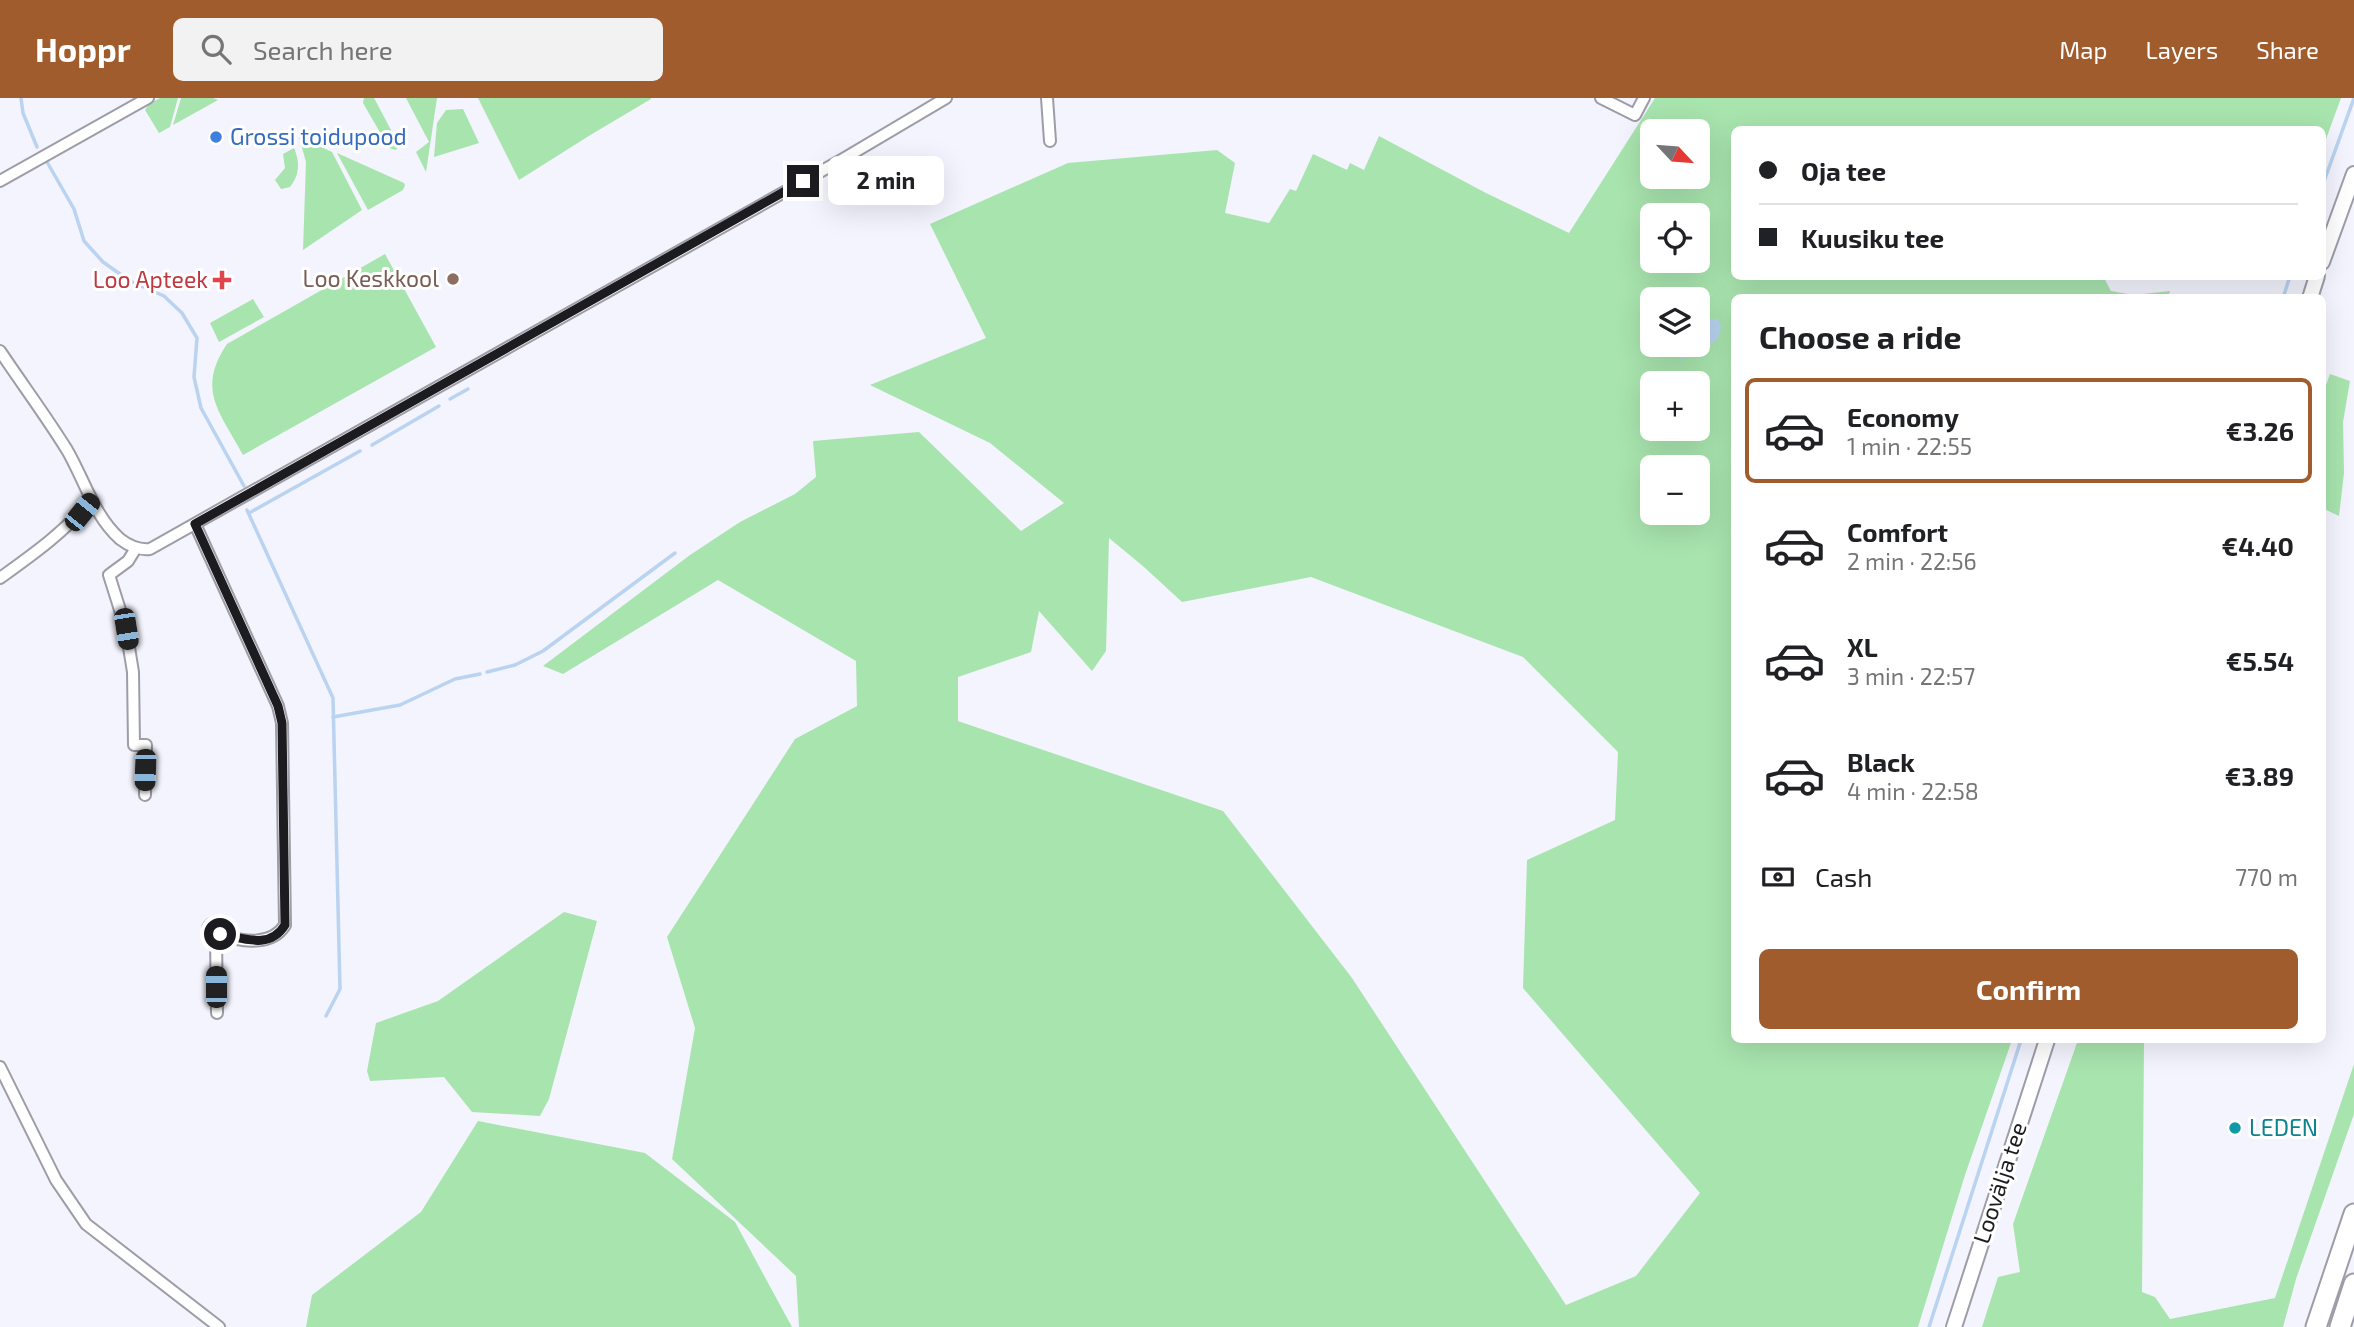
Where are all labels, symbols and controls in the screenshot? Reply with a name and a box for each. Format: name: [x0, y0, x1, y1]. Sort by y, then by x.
search box: [173, 18, 663, 81]
text: Hoppr: [35, 29, 131, 69]
icon: search: [197, 30, 235, 68]
text: Search here: [253, 34, 393, 65]
text: Map: [2059, 35, 2107, 64]
text: Layers: [2145, 35, 2218, 64]
text: Share: [2256, 35, 2319, 64]
north arrow: [1640, 119, 1710, 189]
map controls: [1640, 119, 1710, 525]
place label: Grossi toidupood: [230, 122, 407, 150]
marker: Grossi toidupood: [208, 129, 224, 145]
text: Oja tee: [1801, 155, 1886, 186]
callout: 2 min: [828, 156, 943, 206]
route end: [787, 165, 819, 197]
text: 2 min: [857, 166, 915, 194]
button: locate: [1640, 203, 1710, 273]
text: Kuusiku tee: [1801, 222, 1944, 253]
place label: Loo Keskkool: [303, 264, 439, 292]
place label: Loo Apteek: [93, 265, 208, 293]
marker: Loo Keskkool: [445, 271, 461, 287]
marker: Loo Apteek: [214, 272, 230, 288]
button: layers: [1640, 287, 1710, 357]
text: Choose a ride: [1759, 317, 1962, 355]
button: +: [1640, 371, 1710, 441]
icon: car: [1763, 399, 1826, 462]
text: Economy: [1847, 401, 1959, 432]
text: €3.26: [2226, 415, 2294, 446]
text: 1 min · 22:55: [1847, 432, 1972, 460]
button: −: [1640, 455, 1710, 525]
car: [61, 489, 104, 535]
icon: car: [1763, 514, 1826, 577]
text: Comfort: [1847, 516, 1948, 547]
text: €4.40: [2222, 530, 2294, 561]
text: 2 min · 22:56: [1847, 547, 1977, 575]
car: [113, 607, 140, 651]
icon: car: [1763, 629, 1826, 692]
text: XL: [1847, 631, 1878, 662]
text: €5.54: [2226, 645, 2294, 676]
text: 3 min · 22:57: [1847, 662, 1975, 690]
icon: car: [1763, 744, 1826, 807]
text: Black: [1847, 746, 1915, 777]
car: [134, 749, 157, 791]
text: €3.89: [2225, 760, 2294, 791]
text: 4 min · 22:58: [1847, 777, 1979, 805]
icon: cash: [1759, 858, 1797, 896]
text: Cash: [1815, 861, 1872, 892]
text: 770 m: [2235, 863, 2298, 891]
route start: [204, 918, 236, 950]
button: Confirm: [1759, 949, 2298, 1029]
car: [206, 966, 227, 1008]
place label: LEDEN: [2249, 1113, 2318, 1141]
street label: Loovälja tee: [1966, 1119, 2032, 1247]
marker: LEDEN: [2227, 1120, 2243, 1136]

